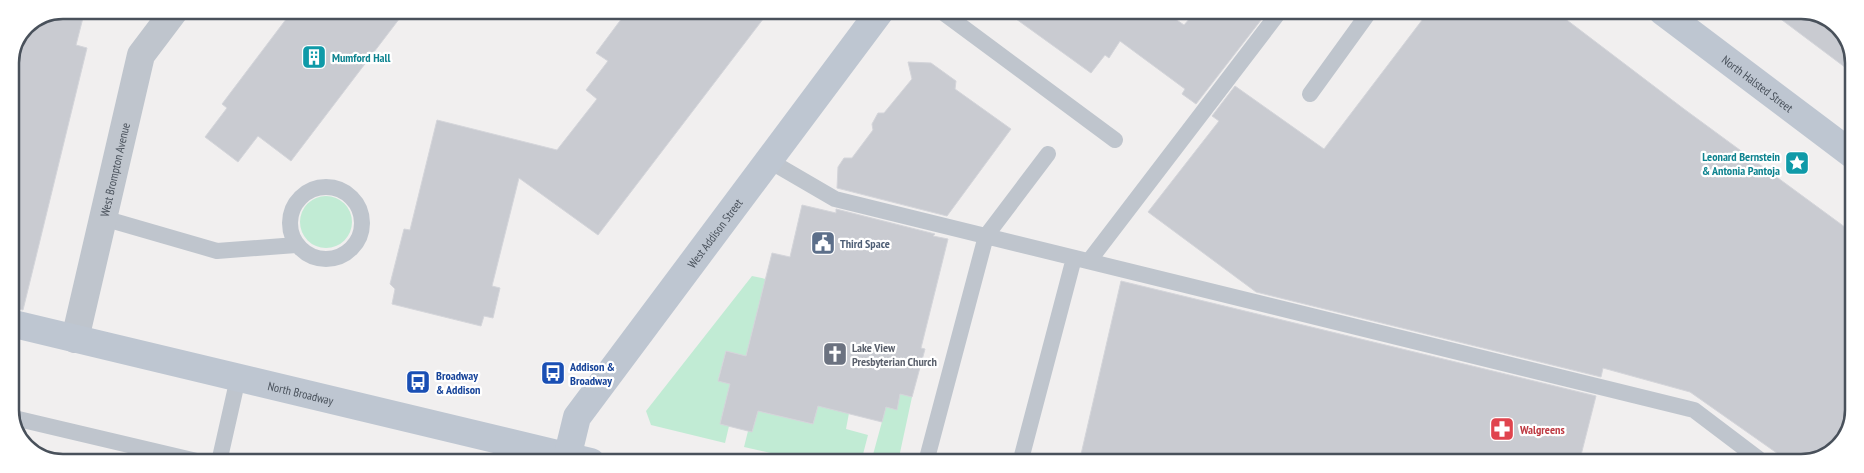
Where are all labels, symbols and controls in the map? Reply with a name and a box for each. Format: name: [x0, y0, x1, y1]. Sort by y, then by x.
building icon: Mumford Hall: [301, 44, 327, 70]
place label: Mumford Hall: [332, 50, 390, 65]
street label: North Halsted Street: [1719, 52, 1797, 115]
street label: West Brompton Avenue: [96, 121, 133, 218]
place label: Leonard Bernstein & Antonia Pantoja: [1702, 149, 1780, 178]
place icon: Leonard Bernstein & Antonia Pantoja: [1784, 150, 1810, 176]
street label: West Addison Street: [684, 195, 746, 271]
public building icon: Third Space: [810, 230, 836, 256]
place label: Third Space: [840, 236, 890, 251]
place label: Lake View Presbyterian Church: [852, 340, 937, 369]
church icon: Lake View Presbyterian Church: [822, 341, 848, 367]
place label: Addison & Broadway: [569, 359, 615, 388]
bus stop icon: Addison & Broadway: [540, 360, 566, 386]
place label: Broadway & Addison: [436, 368, 480, 397]
bus stop icon: Broadway & Addison: [405, 369, 431, 395]
street label: North Broadway: [266, 377, 336, 408]
pharmacy icon: Walgreens: [1489, 416, 1515, 442]
place label: Walgreens: [1519, 422, 1565, 437]

